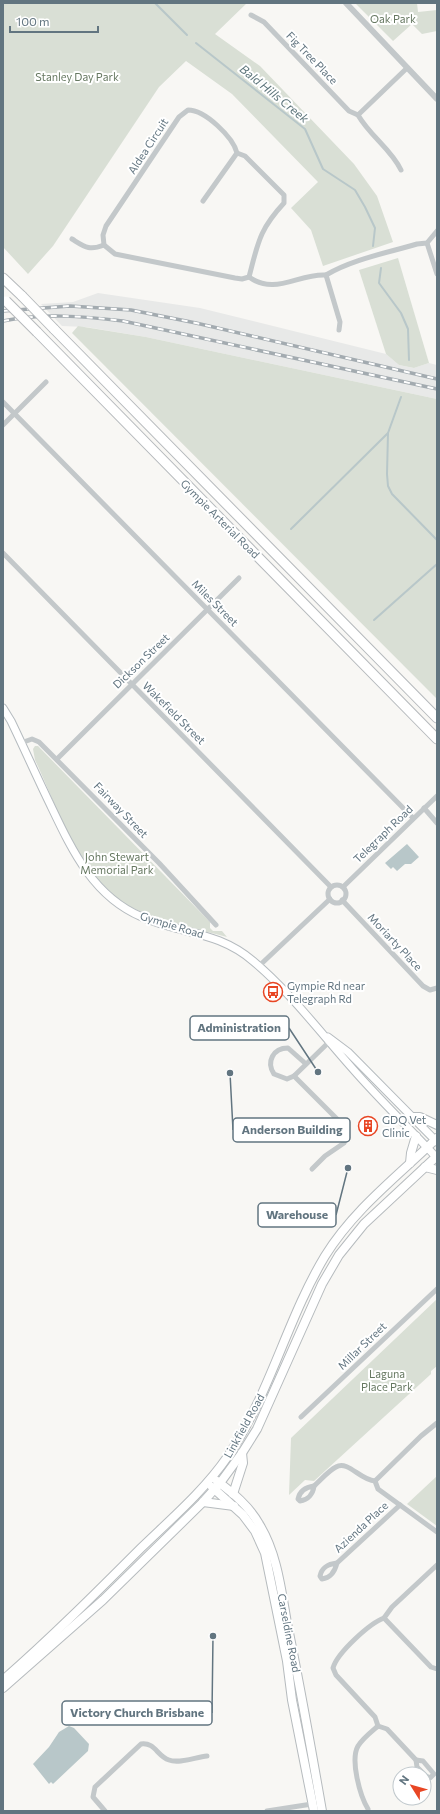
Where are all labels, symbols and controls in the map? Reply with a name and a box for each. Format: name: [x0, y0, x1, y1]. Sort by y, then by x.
scale bar: [10, 8, 98, 34]
park label: Oak Park: [370, 12, 416, 25]
text: 100 m: [16, 14, 50, 28]
street label: Fig Tree Place: [284, 29, 341, 87]
water label: Bald Hills Creek: [238, 61, 312, 125]
park label: Stanley Day Park: [35, 70, 119, 83]
street label: Aldea Circuit: [125, 115, 171, 176]
street label: Gympie Arterial Road: [178, 477, 262, 561]
street label: Miles Street: [189, 577, 242, 629]
street label: Dickson Street: [110, 630, 172, 691]
street label: Wakefield Street: [140, 679, 209, 747]
street label: Fairway Street: [92, 779, 151, 841]
street label: Telegraph Road: [350, 802, 415, 865]
park label: John Stewart Memorial Park: [80, 850, 154, 876]
street label: Gympie Road: [139, 909, 206, 940]
street label: Moriarty Place: [366, 910, 425, 973]
place label: Gympie Rd near Telegraph Rd: [287, 979, 366, 1005]
bus stop icon: Gympie Rd near Telegraph Rd: [262, 981, 284, 1003]
callout: Administration: [190, 1016, 289, 1040]
text: Administration: [197, 1020, 281, 1034]
place label: GDQ Vet Clinic: [382, 1113, 427, 1139]
building icon: GDQ Vet Clinic: [357, 1115, 379, 1137]
callout: Anderson Building: [233, 1118, 350, 1142]
text: Anderson Building: [242, 1122, 343, 1136]
callout: Warehouse: [258, 1203, 336, 1227]
text: Warehouse: [266, 1207, 328, 1221]
street label: Millar Street: [335, 1319, 389, 1372]
park label: Laguna Place Park: [361, 1367, 413, 1393]
street label: Linkfield Road: [221, 1391, 267, 1460]
street label: Azienda Place: [331, 1498, 390, 1555]
street label: Carseldine Road: [275, 1592, 304, 1674]
callout: Victory Church Brisbane: [62, 1701, 212, 1725]
text: Victory Church Brisbane: [70, 1705, 204, 1719]
north arrow: [392, 1766, 432, 1806]
text: N: [396, 1772, 411, 1787]

